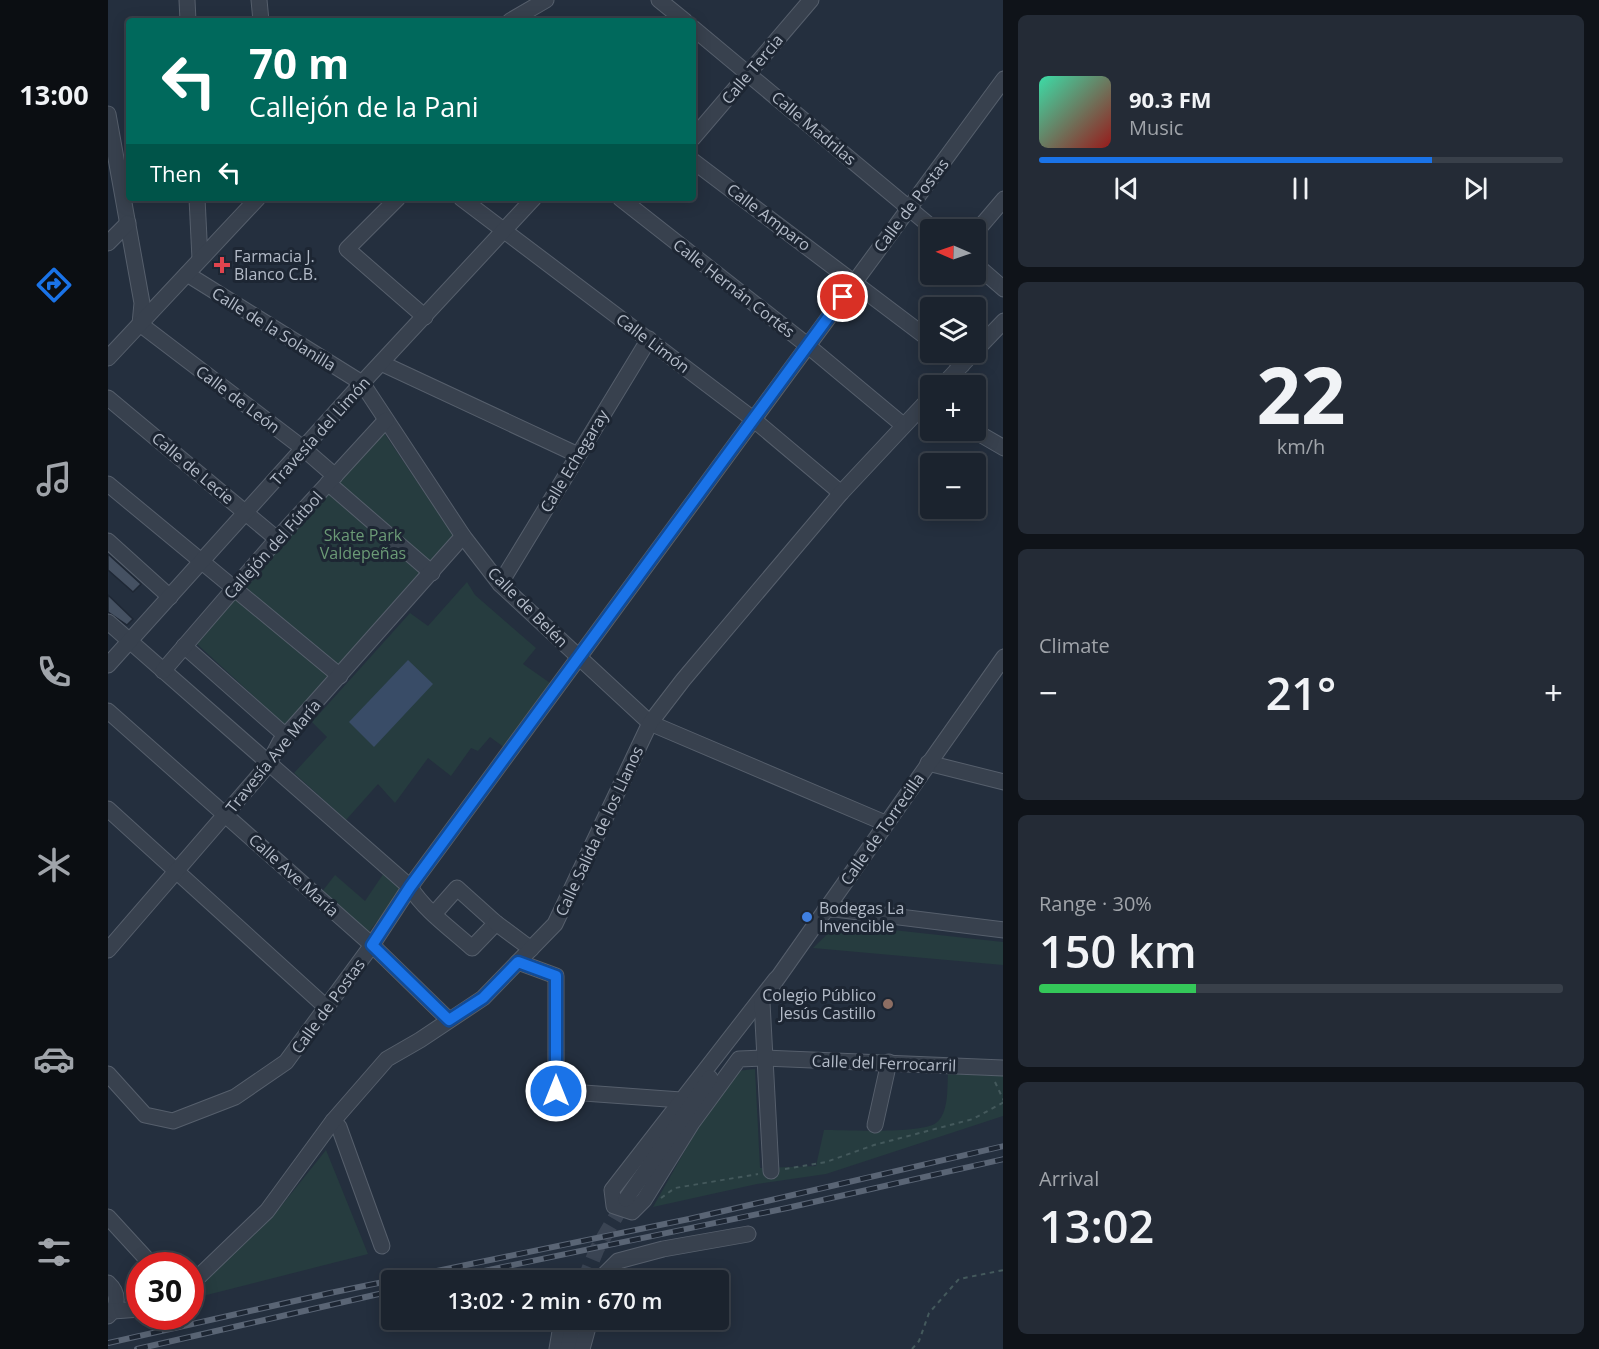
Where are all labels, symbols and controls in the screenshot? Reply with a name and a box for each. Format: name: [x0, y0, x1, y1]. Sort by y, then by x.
street label: Calle Tercia: [716, 29, 788, 109]
text: 70 m: [249, 34, 349, 91]
icon: left: [150, 42, 228, 120]
text: 13:00: [19, 76, 89, 113]
text: 90.3 FM: [1129, 84, 1212, 114]
street label: Calle Madrilas: [767, 86, 861, 170]
text: Callejón de la Pani: [249, 88, 479, 125]
text: Music: [1129, 114, 1183, 141]
street label: Calle de Postas: [868, 154, 954, 256]
icon: left: [213, 156, 246, 189]
text: Then: [150, 158, 201, 188]
icon: previous: [1110, 172, 1143, 205]
icon: pause: [1284, 172, 1317, 205]
icon: next: [1459, 172, 1492, 205]
street label: Calle Amparo: [722, 178, 816, 256]
north arrow: [920, 219, 986, 285]
map controls: [920, 219, 986, 519]
street label: Calle Hernán Cortés: [669, 234, 799, 342]
place label: Farmacia J. Blanco C.B.: [234, 245, 317, 285]
marker: Farmacia J. Blanco C.B.: [215, 258, 229, 272]
icon: directions: [33, 264, 75, 306]
pin: [817, 271, 868, 322]
icon: arrive: [826, 280, 859, 313]
street label: Calle de la Solanilla: [208, 282, 340, 376]
button: layers: [920, 297, 986, 363]
street label: Calle Limón: [612, 308, 694, 378]
text: 22: [1256, 341, 1346, 447]
street label: Calle de León: [191, 360, 285, 438]
street label: Travesía del Limón: [265, 372, 375, 490]
button: +: [920, 375, 986, 441]
street label: Calle Echegaray: [535, 405, 614, 517]
street label: Calle de Lecie: [147, 427, 239, 509]
text: km/h: [1277, 433, 1325, 460]
button: −: [920, 453, 986, 519]
icon: music: [33, 458, 75, 500]
street label: Callejón del Fútbol: [219, 486, 327, 604]
park label: Skate Park Valdepeñas: [320, 524, 406, 564]
street label: Calle de Belén: [483, 562, 573, 652]
text: Climate: [1039, 632, 1110, 659]
icon: phone: [33, 651, 75, 693]
text: 21°: [1266, 662, 1336, 723]
text: −: [1039, 670, 1058, 715]
text: +: [1544, 670, 1563, 715]
street label: Travesía Ave María: [220, 695, 326, 817]
street label: Calle Salida de los Llanos: [550, 742, 648, 920]
street label: Calle de Torrecilla: [835, 769, 929, 889]
street label: Calle Ave María: [244, 829, 344, 921]
icon: climate: [33, 844, 75, 886]
text: Range · 30%: [1039, 890, 1152, 917]
place label: Bodegas La Invencible: [819, 897, 904, 937]
marker: Bodegas La Invencible: [800, 910, 814, 924]
text: 150 km: [1039, 920, 1197, 981]
street label: Calle de Postas: [286, 954, 370, 1058]
place label: Colegio Público Jesús Castillo: [762, 984, 876, 1024]
marker: Colegio Público Jesús Castillo: [881, 997, 895, 1011]
icon: car: [33, 1038, 75, 1080]
street label: Calle del Ferrocarril: [811, 1049, 957, 1077]
position arrow: [524, 1059, 588, 1123]
text: Arrival: [1039, 1165, 1099, 1192]
text: 13:02: [1039, 1195, 1154, 1256]
icon: filters: [33, 1231, 75, 1273]
speed limit sign: 30: [126, 1252, 204, 1330]
text: 13:02 · 2 min · 670 m: [447, 1285, 663, 1315]

